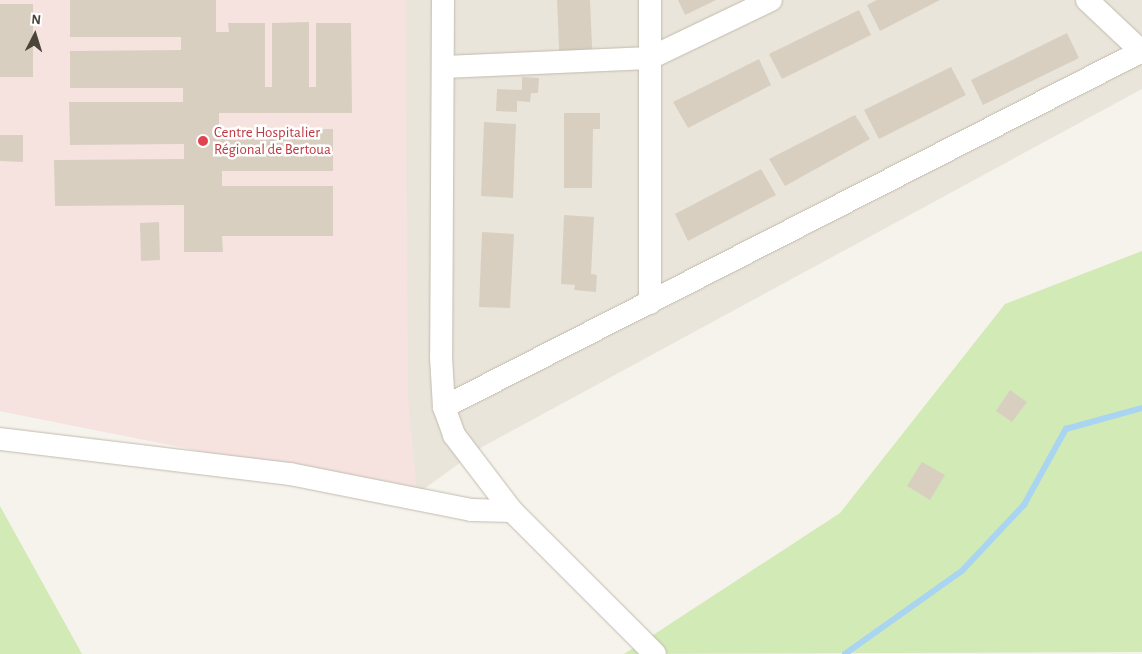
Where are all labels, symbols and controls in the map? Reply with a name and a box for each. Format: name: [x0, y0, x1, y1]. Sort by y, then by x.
north arrow: [10, 10, 60, 60]
text: N: [31, 13, 42, 27]
place label: Centre Hospitalier Régional de Bertoua: [214, 123, 331, 158]
marker: Centre Hospitalier Régional de Bertoua: [196, 134, 210, 148]

